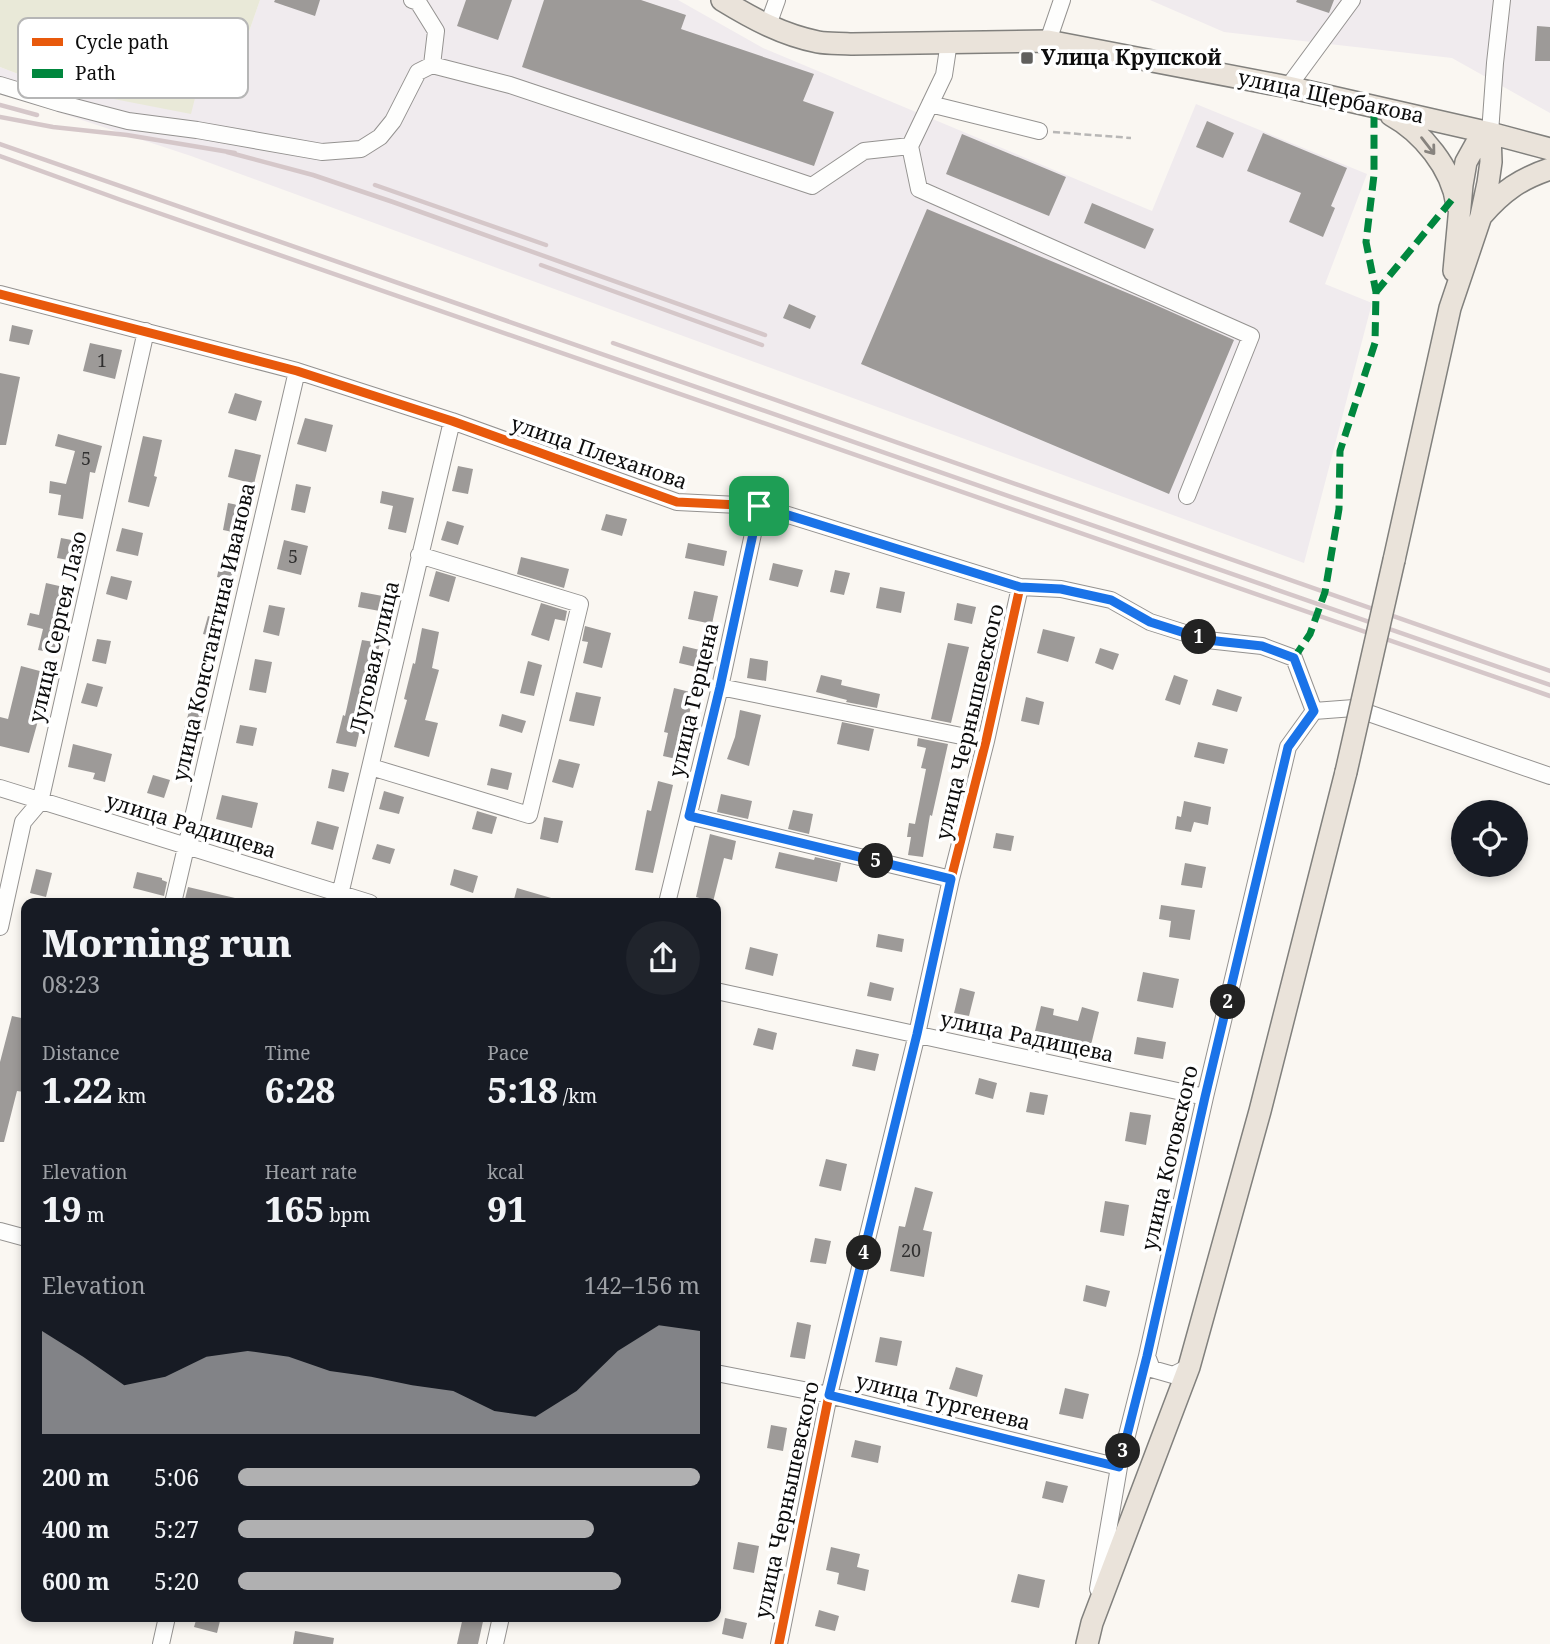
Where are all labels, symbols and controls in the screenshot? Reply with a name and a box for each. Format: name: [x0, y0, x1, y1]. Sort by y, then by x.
legend: [18, 18, 248, 98]
text: Cycle path: [75, 29, 169, 55]
place label: Улица Крупской: [1041, 43, 1222, 71]
marker: Улица Крупской: [1019, 50, 1035, 66]
text: Path: [75, 60, 116, 86]
street label: улица Щербакова: [1235, 63, 1427, 129]
one-way arrow: [1420, 136, 1435, 154]
house number: 1: [97, 348, 107, 372]
street label: улица Плеханова: [507, 409, 691, 495]
house number: 5: [81, 446, 91, 470]
pin: [729, 476, 789, 536]
street label: улица Константина Иванова: [165, 480, 261, 784]
icon: arrive: [740, 487, 778, 525]
street label: улица Сергея Лазо: [21, 528, 93, 725]
house number: 5: [288, 544, 298, 568]
street label: Луговая улица: [343, 578, 405, 736]
street label: улица Чернышевского: [928, 601, 1010, 843]
street label: улица Герцена: [662, 620, 724, 780]
pin: 1: [1182, 620, 1216, 654]
text: 1: [1193, 623, 1204, 649]
street label: улица Радищева: [103, 786, 280, 864]
map controls: [1451, 800, 1528, 877]
button: locate: [1451, 800, 1528, 877]
pin: 5: [858, 844, 894, 878]
text: 5: [870, 847, 881, 873]
text: Morning run: [42, 916, 292, 968]
button: share: [626, 921, 700, 995]
text: 08:23: [42, 968, 100, 1000]
pin: 2: [1210, 984, 1246, 1020]
text: 2: [1222, 988, 1233, 1014]
street label: улица Радищева: [938, 1004, 1117, 1068]
text: Distance: [42, 1040, 120, 1066]
text: Time: [265, 1040, 311, 1066]
text: Pace: [487, 1040, 529, 1066]
street label: улица Котовского: [1134, 1062, 1204, 1253]
text: 1.22: [42, 1066, 112, 1113]
text: 6:28: [265, 1066, 335, 1113]
text: 5:18: [487, 1066, 558, 1113]
text: km: [112, 1083, 146, 1109]
text: /km: [558, 1083, 597, 1109]
text: Elevation: [42, 1159, 128, 1185]
text: Heart rate: [265, 1159, 357, 1185]
text: kcal: [487, 1159, 524, 1185]
text: 19: [42, 1185, 82, 1232]
text: 165: [265, 1185, 324, 1232]
text: 91: [487, 1185, 527, 1232]
text: m: [82, 1202, 105, 1228]
text: bpm: [324, 1202, 370, 1228]
pin: 4: [846, 1236, 882, 1270]
house number: 20: [901, 1238, 921, 1262]
text: 4: [858, 1239, 869, 1265]
text: Elevation: [42, 1269, 146, 1301]
text: 142–156 m: [584, 1269, 700, 1301]
street label: улица Тургенева: [853, 1366, 1033, 1436]
street label: улица Чернышевского: [747, 1379, 825, 1621]
pin: 3: [1106, 1434, 1140, 1468]
text: 3: [1117, 1437, 1128, 1463]
text: 200 m: [42, 1461, 110, 1493]
text: 5:06: [154, 1461, 199, 1493]
text: 400 m: [42, 1513, 110, 1545]
text: 5:27: [154, 1513, 199, 1545]
text: 600 m: [42, 1565, 110, 1597]
text: 5:20: [154, 1565, 199, 1597]

